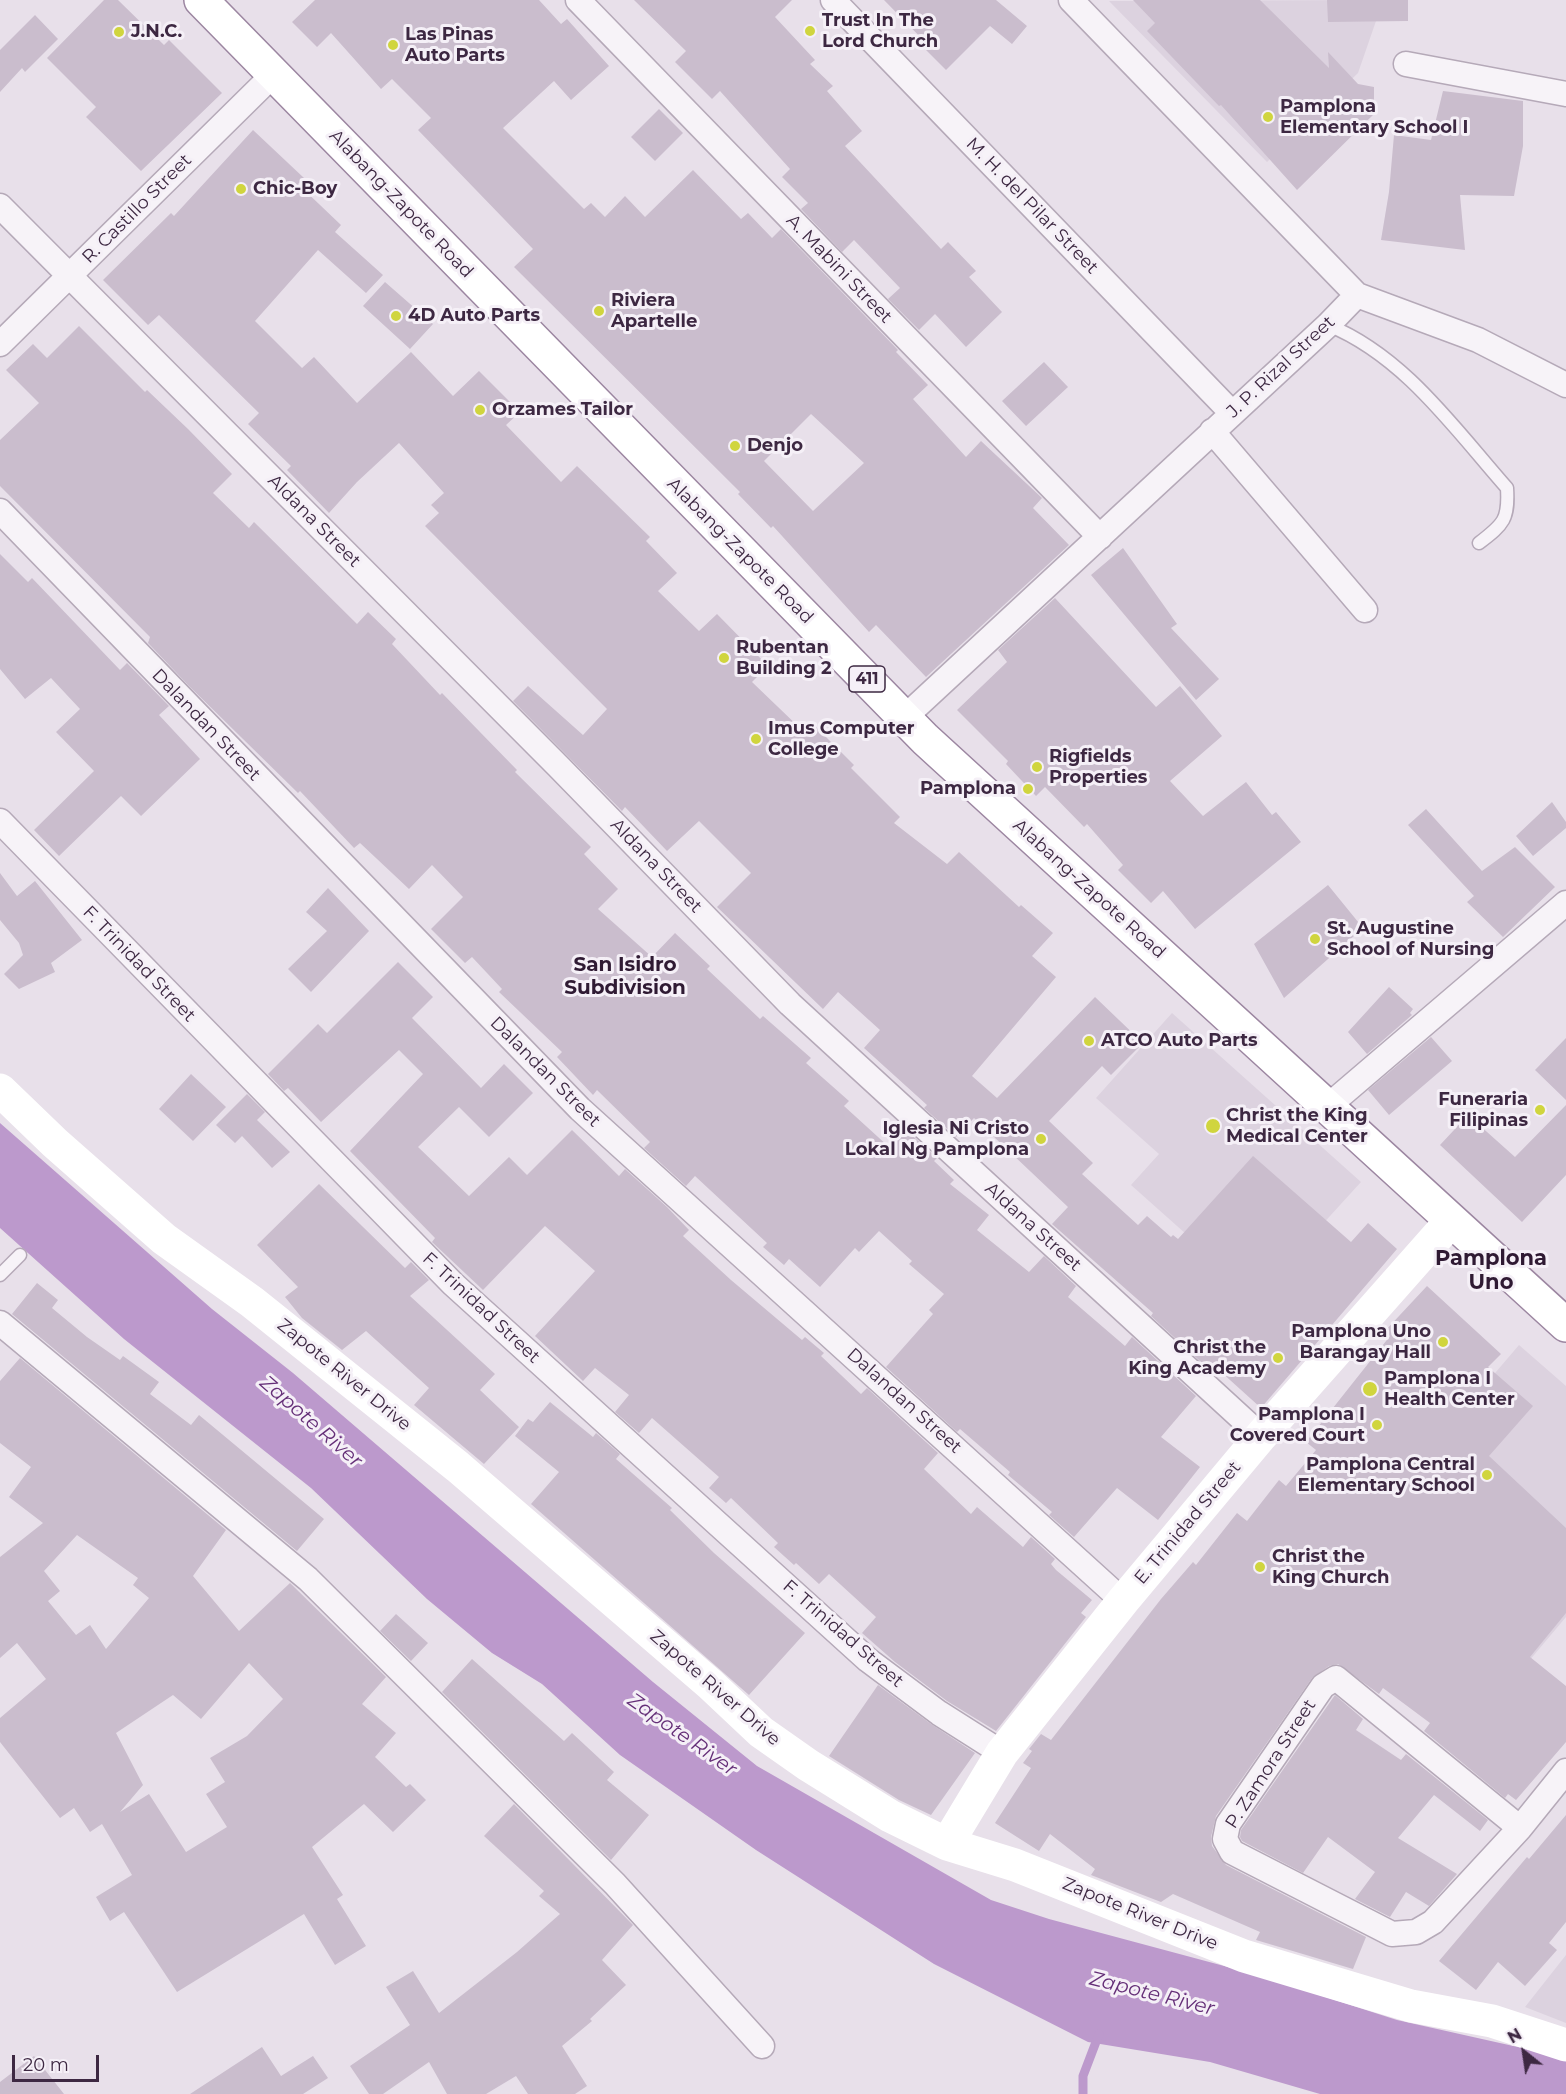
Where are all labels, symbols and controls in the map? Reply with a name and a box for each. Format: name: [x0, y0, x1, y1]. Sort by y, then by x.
place label: Trust In The Lord Church: [822, 10, 938, 52]
place label: J.N.C.: [131, 21, 182, 43]
place label: Las Pinas Auto Parts: [405, 24, 505, 66]
marker: Trust In The Lord Church: [803, 24, 817, 38]
marker: J.N.C.: [112, 25, 126, 39]
marker: Las Pinas Auto Parts: [386, 38, 400, 52]
place label: Pamplona Elementary School I: [1280, 96, 1468, 138]
marker: Pamplona Elementary School I: [1261, 110, 1275, 124]
street label: Alabang-Zapote Road: [324, 125, 478, 283]
street label: M. H. del Pilar Street: [961, 133, 1103, 279]
street label: R. Castillo Street: [78, 150, 196, 268]
place label: Chic-Boy: [253, 178, 337, 200]
marker: Chic-Boy: [234, 182, 248, 196]
street label: A. Mabini Street: [782, 210, 896, 328]
place label: Riviera Apartelle: [611, 290, 697, 332]
marker: Riviera Apartelle: [592, 304, 606, 318]
place label: 4D Auto Parts: [408, 305, 540, 327]
marker: 4D Auto Parts: [389, 309, 403, 323]
street label: J. P. Rizal Street: [1222, 311, 1340, 423]
place label: Orzames Tailor: [492, 399, 633, 421]
marker: Orzames Tailor: [473, 403, 487, 417]
place label: Denjo: [747, 435, 803, 457]
marker: Denjo: [728, 439, 742, 453]
street label: Aldana Street: [263, 470, 365, 572]
street label: Alabang-Zapote Road: [662, 473, 818, 629]
place label: Rubentan Building 2: [736, 637, 832, 680]
marker: Rubentan Building 2: [717, 651, 731, 665]
street label: Dalandan Street: [147, 665, 265, 785]
road number: 411: [849, 666, 885, 692]
place label: Imus Computer College: [768, 718, 915, 760]
marker: Imus Computer College: [749, 732, 763, 746]
place label: Rigfields Properties: [1049, 746, 1147, 789]
marker: Rigfields Properties: [1030, 760, 1044, 774]
place label: Pamplona: [920, 778, 1016, 800]
marker: Pamplona: [1021, 782, 1035, 796]
street label: Aldana Street: [606, 814, 706, 918]
street label: Alabang-Zapote Road: [1008, 815, 1170, 963]
street label: F. Trinidad Street: [78, 901, 200, 1027]
place label: St. Augustine School of Nursing: [1327, 918, 1494, 960]
marker: St. Augustine School of Nursing: [1308, 932, 1322, 946]
district label: San Isidro Subdivision: [564, 953, 686, 1000]
street label: Dalandan Street: [485, 1012, 605, 1132]
place label: ATCO Auto Parts: [1101, 1030, 1258, 1052]
marker: ATCO Auto Parts: [1082, 1034, 1096, 1048]
place label: Funeraria Filipinas: [1438, 1089, 1528, 1132]
marker: Funeraria Filipinas: [1533, 1103, 1547, 1117]
place label: Christ the King Medical Center: [1226, 1105, 1368, 1148]
marker: Christ the King Medical Center: [1204, 1117, 1222, 1135]
place label: Iglesia Ni Cristo Lokal Ng Pamplona: [845, 1118, 1029, 1160]
marker: Iglesia Ni Cristo Lokal Ng Pamplona: [1034, 1132, 1048, 1146]
street label: Aldana Street: [980, 1178, 1086, 1276]
district label: Pamplona Uno: [1435, 1246, 1547, 1296]
street label: F. Trinidad Street: [418, 1248, 544, 1368]
street label: Zapote River Drive: [273, 1314, 415, 1436]
place label: Pamplona Uno Barangay Hall: [1291, 1321, 1431, 1364]
marker: Pamplona Uno Barangay Hall: [1436, 1335, 1450, 1349]
place label: Christ the King Academy: [1128, 1337, 1266, 1380]
street label: Dalandan Street: [842, 1344, 966, 1458]
marker: Christ the King Academy: [1271, 1351, 1285, 1365]
place label: Pamplona I Health Center: [1384, 1368, 1515, 1410]
water label: Zapote River: [255, 1371, 367, 1473]
marker: Pamplona I Health Center: [1361, 1380, 1379, 1398]
place label: Pamplona I Covered Court: [1230, 1404, 1365, 1446]
marker: Pamplona I Covered Court: [1370, 1418, 1384, 1432]
place label: Pamplona Central Elementary School: [1298, 1454, 1475, 1496]
street label: E. Trinidad Street: [1130, 1457, 1246, 1589]
marker: Pamplona Central Elementary School: [1480, 1468, 1494, 1482]
place label: Christ the King Church: [1272, 1546, 1389, 1588]
marker: Christ the King Church: [1253, 1560, 1267, 1574]
street label: F. Trinidad Street: [778, 1576, 908, 1692]
street label: Zapote River Drive: [645, 1626, 785, 1750]
water label: Zapote River: [623, 1688, 741, 1782]
street label: P. Zamora Street: [1221, 1695, 1321, 1833]
street label: Zapote River Drive: [1059, 1873, 1221, 1955]
water label: Zapote River: [1087, 1967, 1217, 2021]
north arrow: [1494, 2022, 1554, 2082]
text: N: [1504, 2025, 1525, 2047]
scale bar: [15, 2043, 102, 2081]
text: 20 m: [23, 2054, 69, 2076]

